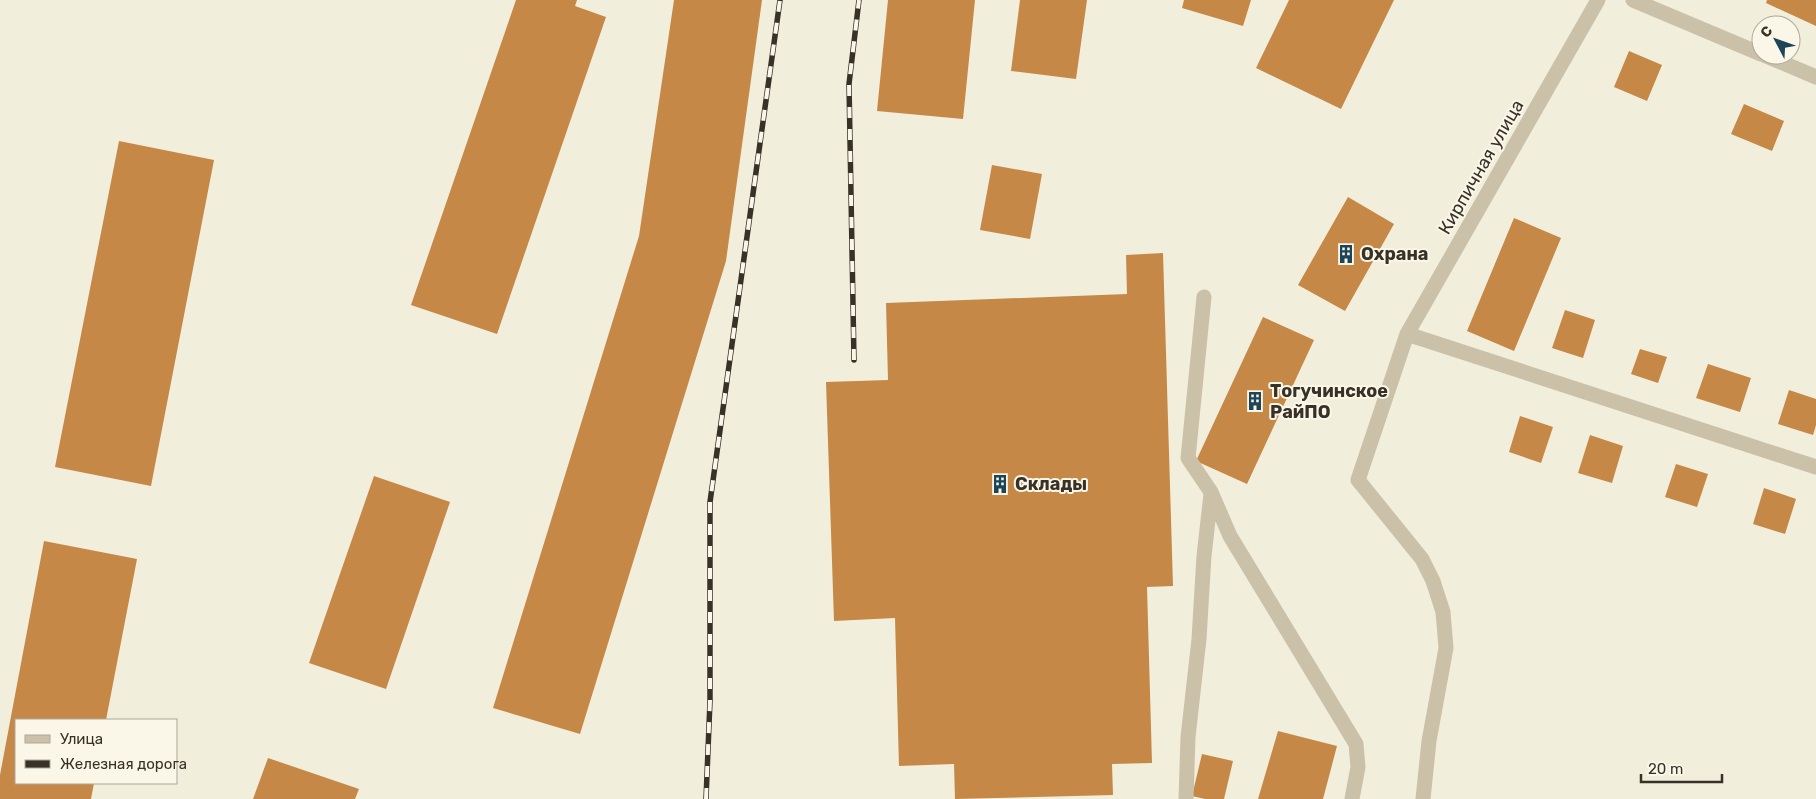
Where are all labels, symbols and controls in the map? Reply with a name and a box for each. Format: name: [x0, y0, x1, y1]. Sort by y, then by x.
north arrow: [1751, 15, 1801, 65]
text: С: [1757, 22, 1776, 41]
street label: Кирпичная улица: [1434, 96, 1528, 238]
building icon: Охрана: [1335, 243, 1357, 265]
place label: Охрана: [1361, 243, 1428, 265]
place label: Тогучинское РайПО: [1270, 380, 1388, 423]
building icon: Тогучинское РайПО: [1244, 390, 1266, 412]
building icon: Склады: [989, 473, 1011, 495]
place label: Склады: [1015, 473, 1087, 495]
legend: [15, 719, 178, 784]
text: Улица: [60, 730, 103, 748]
scale bar: [1641, 752, 1722, 784]
text: Железная дорога: [60, 755, 187, 773]
text: 20 m: [1648, 760, 1683, 778]

